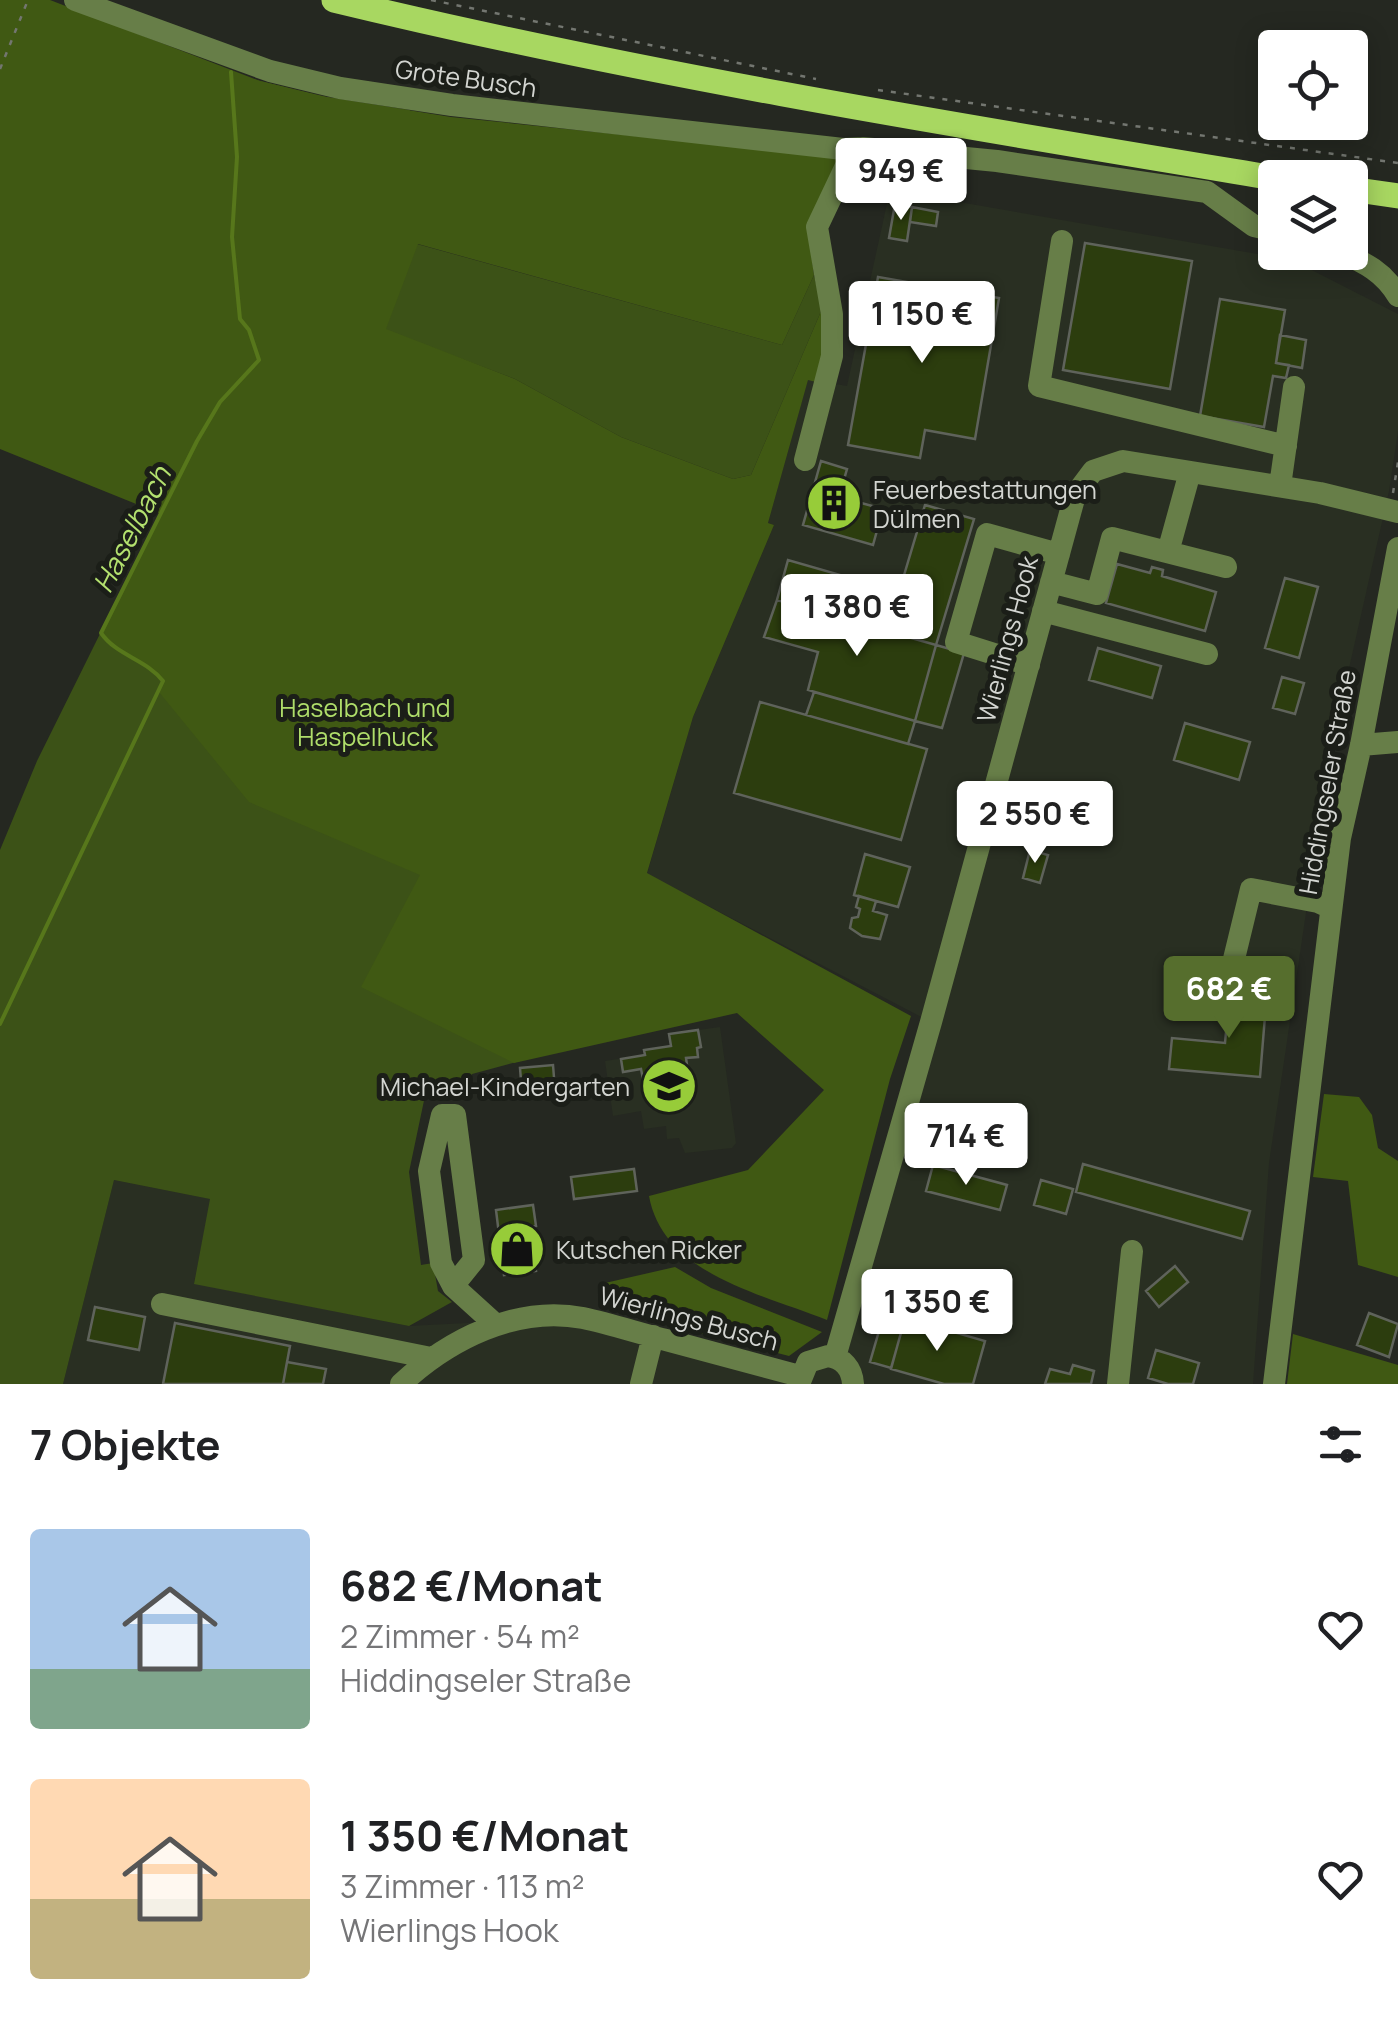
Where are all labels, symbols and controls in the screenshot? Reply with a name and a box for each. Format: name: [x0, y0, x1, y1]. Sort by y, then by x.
map controls: [1258, 30, 1368, 270]
button: locate: [1258, 30, 1368, 140]
street label: Grote Busch: [393, 51, 539, 105]
pin: 949 €: [831, 138, 971, 223]
text: 949 €: [858, 148, 944, 192]
button: layers: [1258, 160, 1368, 270]
pin: 1 150 €: [830, 281, 1014, 366]
text: 1 150 €: [871, 291, 973, 335]
water label: Haselbach: [83, 458, 180, 598]
place label: Feuerbestattungen Dülmen: [873, 472, 1097, 536]
building icon: Feuerbestattungen Dülmen: [804, 473, 864, 533]
street label: Wierlings Hook: [968, 551, 1046, 726]
pin: 1 380 €: [765, 574, 949, 659]
text: 1 380 €: [803, 584, 911, 628]
street label: Hiddingseler Straße: [1290, 667, 1364, 897]
park label: Haselbach und Haspelhuck: [279, 690, 451, 754]
pin: 2 550 €: [943, 781, 1127, 866]
text: 2 550 €: [979, 791, 1091, 835]
pin: 682 €: [1159, 956, 1299, 1041]
text: 682 €: [1186, 966, 1272, 1010]
school or university icon: Michael-Kindergarten: [639, 1056, 699, 1116]
place label: Michael-Kindergarten: [380, 1069, 630, 1104]
pin: 714 €: [896, 1103, 1036, 1188]
text: 714 €: [927, 1113, 1005, 1157]
shop icon: Kutschen Ricker: [487, 1219, 547, 1279]
place label: Kutschen Ricker: [556, 1232, 742, 1267]
pin: 1 350 €: [845, 1269, 1029, 1354]
street label: Wierlings Busch: [596, 1277, 782, 1359]
text: 1 350 €: [883, 1279, 991, 1323]
text: 7 Objekte: [30, 1415, 220, 1473]
icon: filters: [1313, 1417, 1368, 1472]
text: 682 €/Monat: [340, 1556, 603, 1614]
icon: home: [110, 1569, 230, 1689]
icon: heart: [1313, 1602, 1368, 1657]
text: 2 Zimmer · 54 m²: [340, 1614, 580, 1658]
text: Hiddingseler Straße: [340, 1658, 631, 1702]
text: 1 350 €/Monat: [340, 1806, 629, 1864]
icon: home: [110, 1819, 230, 1939]
icon: heart: [1313, 1852, 1368, 1907]
text: 3 Zimmer · 113 m²: [340, 1864, 585, 1908]
text: Wierlings Hook: [340, 1908, 559, 1952]

